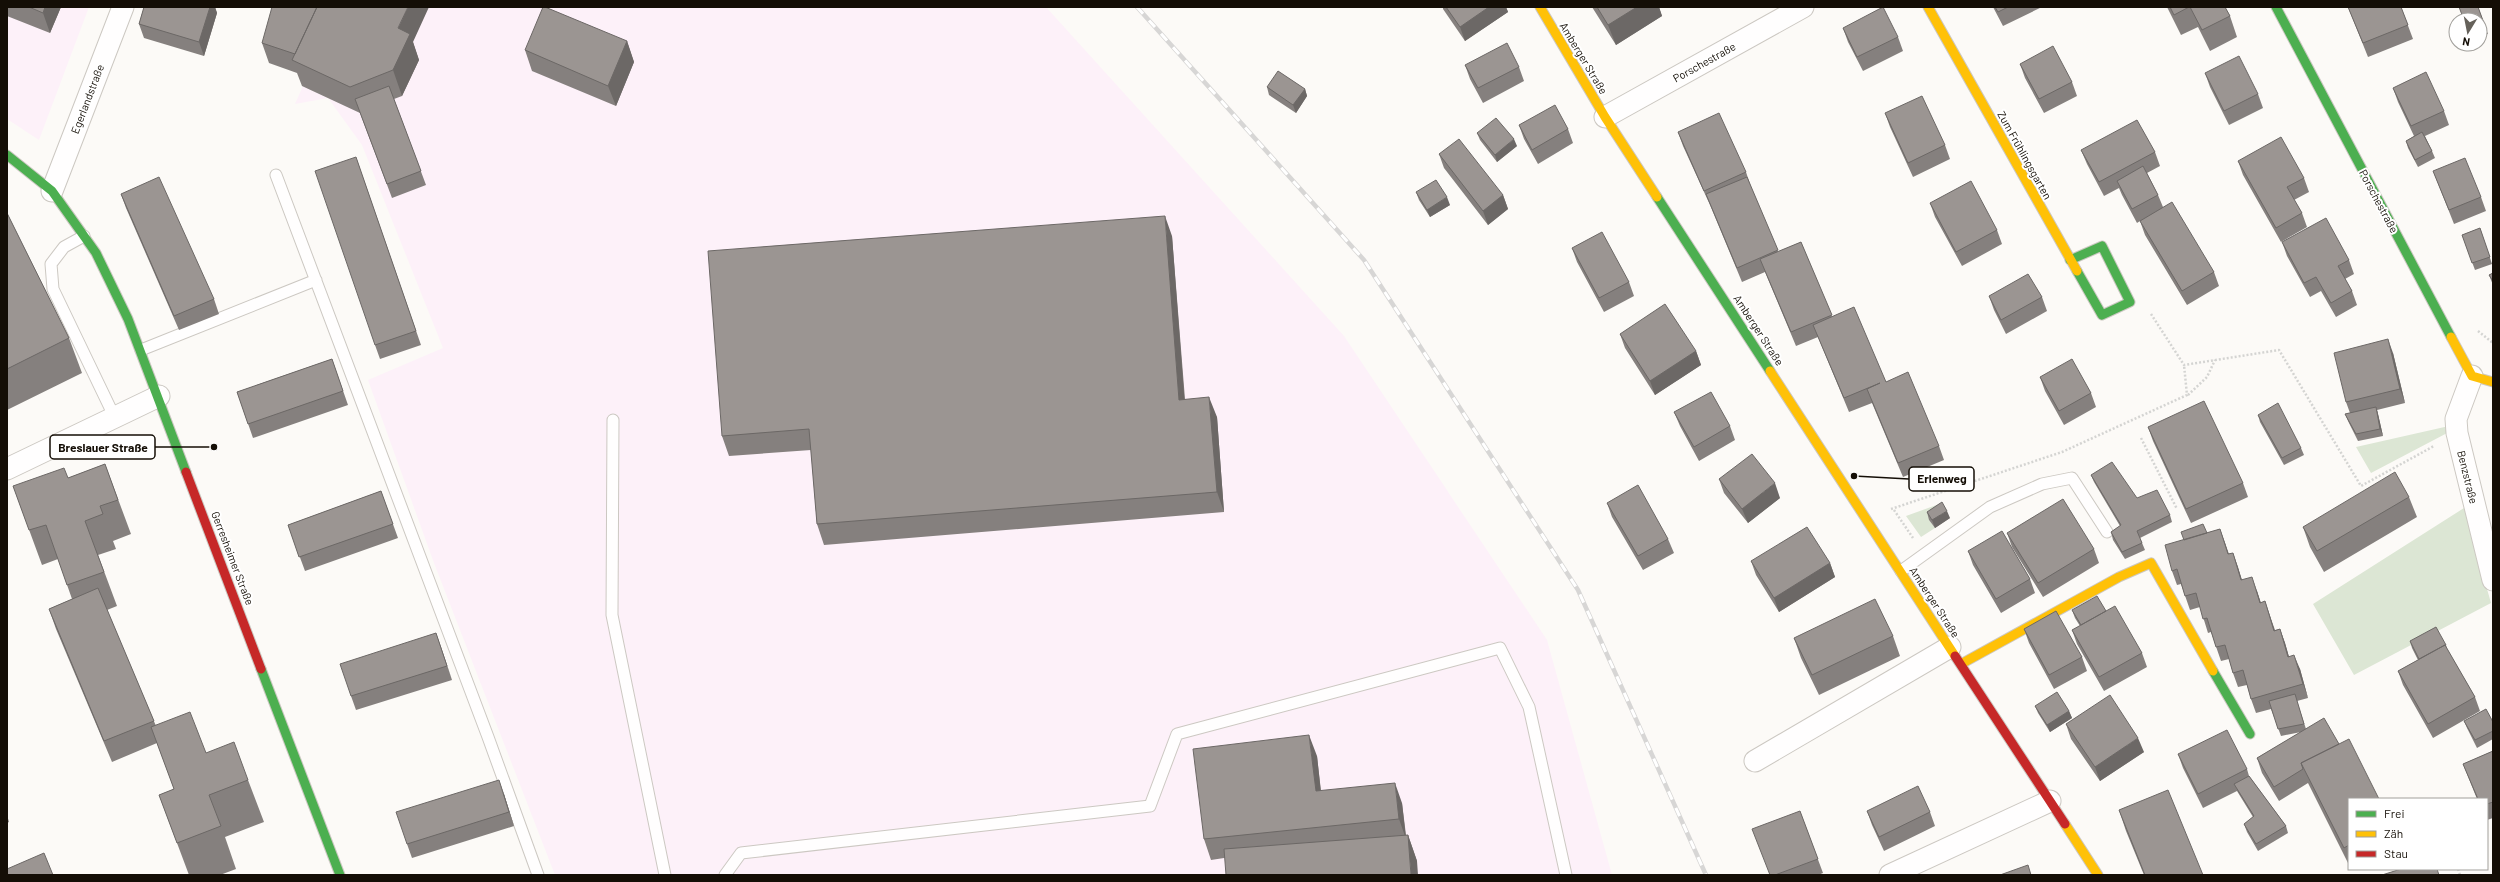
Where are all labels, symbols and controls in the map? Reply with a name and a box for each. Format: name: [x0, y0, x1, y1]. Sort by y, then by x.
north arrow: [2448, 12, 2488, 52]
street label: Amberger Straße: [1557, 20, 1611, 96]
text: N: [2461, 35, 2471, 49]
street label: Porschestraße: [1670, 39, 1738, 85]
street label: Egerlandstraße: [68, 62, 106, 136]
street label: Zum Frühlingsgarten: [1995, 109, 2055, 201]
street label: Porschestraße: [2357, 167, 2401, 235]
street label: Amberger Straße: [1731, 292, 1787, 368]
callout: Breslauer Straße: [50, 435, 155, 459]
text: Breslauer Straße: [58, 440, 148, 454]
street label: Benzstraße: [2455, 449, 2481, 505]
callout: Erlenweg: [1909, 467, 1974, 491]
text: Erlenweg: [1917, 471, 1967, 485]
street label: Gerresheimer Straße: [209, 509, 257, 607]
street label: Amberger Straße: [1907, 564, 1963, 640]
legend: [2348, 798, 2488, 870]
text: Frei: [2384, 806, 2404, 820]
text: Zäh: [2384, 826, 2403, 840]
text: Stau: [2384, 846, 2408, 860]

